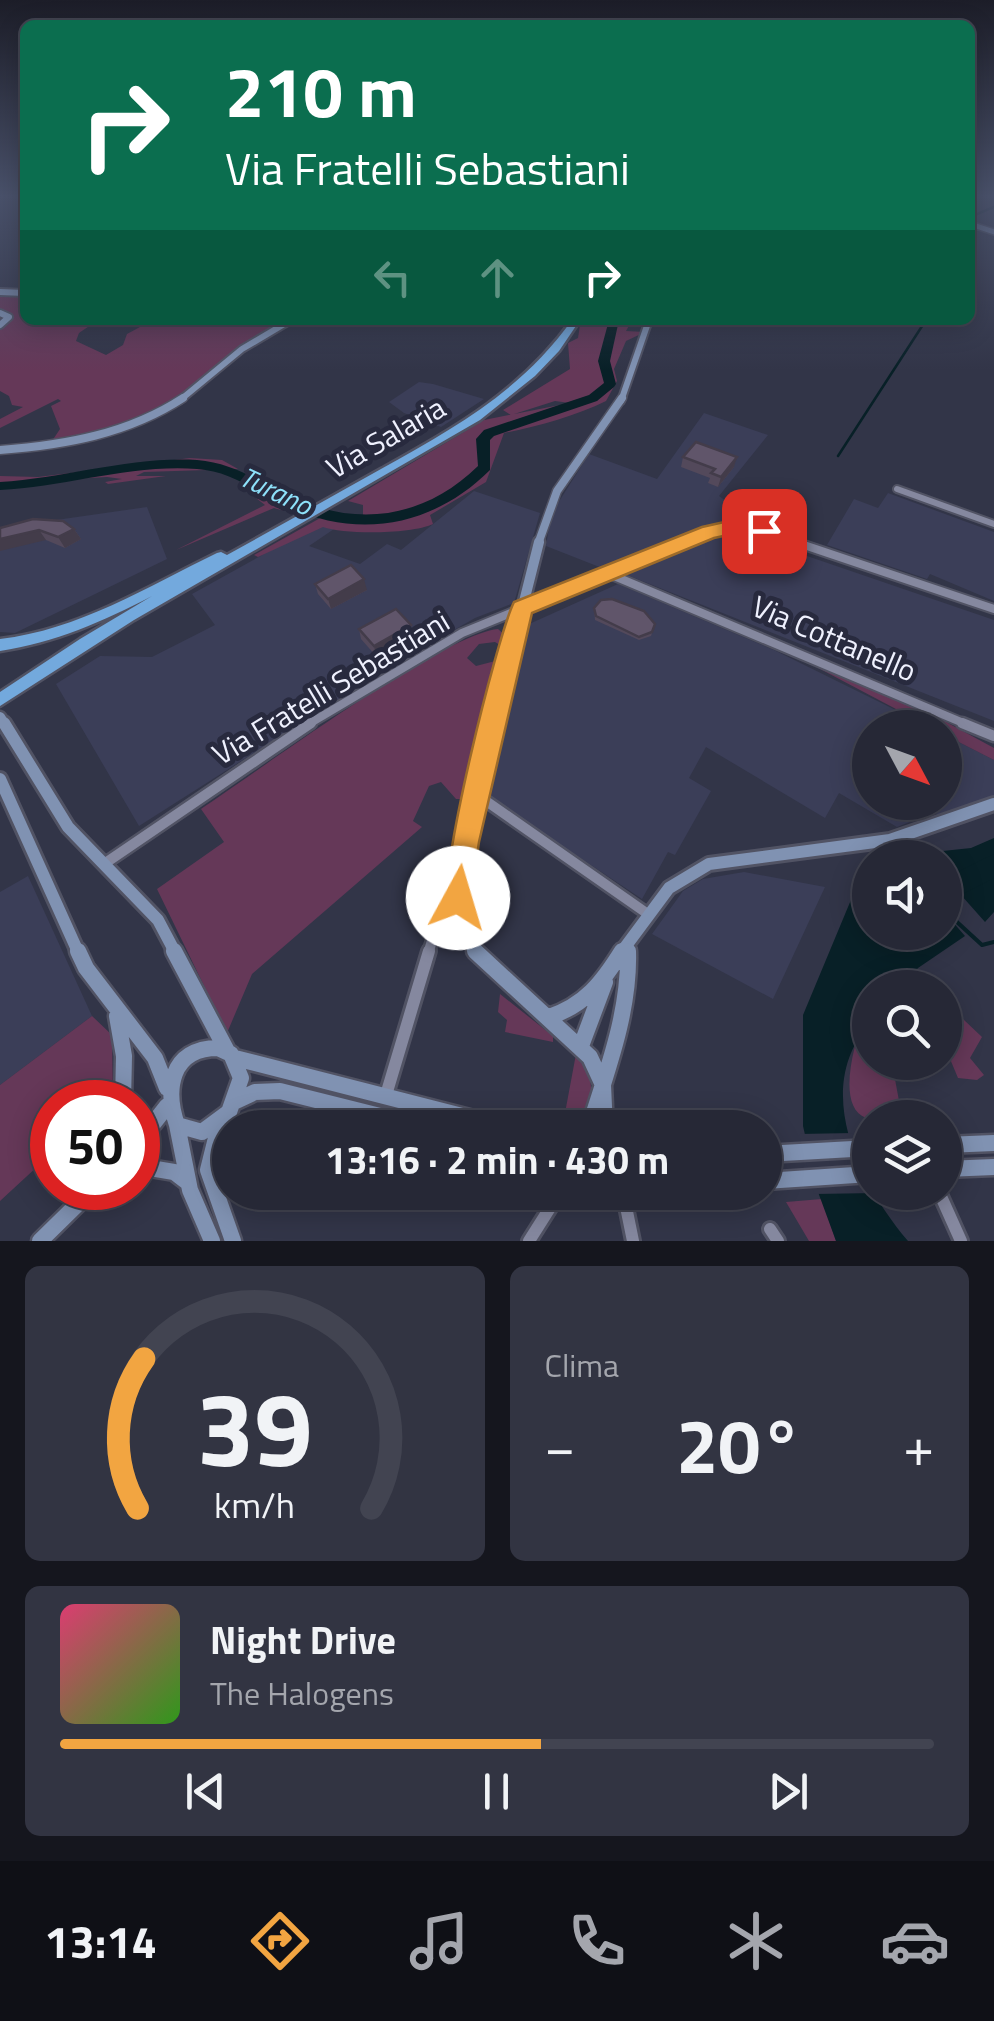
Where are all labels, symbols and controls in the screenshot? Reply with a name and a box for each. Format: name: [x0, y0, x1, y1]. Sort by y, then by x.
text: 210 m: [225, 38, 417, 144]
icon: right: [60, 60, 190, 190]
text: Via Fratelli Sebastiani: [225, 134, 630, 202]
icon: left: [365, 250, 420, 305]
icon: ahead: [470, 250, 525, 305]
icon: right: [575, 250, 630, 305]
street label: Via Salaria: [317, 384, 454, 490]
water label: Turano: [233, 455, 321, 526]
pin: [722, 489, 807, 574]
icon: arrive: [737, 504, 792, 559]
street label: Via Cottanello: [745, 583, 924, 693]
street label: Via Fratelli Sebastiani: [203, 598, 458, 776]
north arrow: [852, 710, 962, 820]
map controls: [852, 710, 962, 1210]
button: sound: [852, 840, 962, 950]
position arrow: [406, 846, 510, 950]
button: search: [852, 970, 962, 1080]
speed limit sign: 50: [30, 1080, 160, 1210]
button: layers: [852, 1100, 962, 1210]
text: 13:16 · 2 min · 430 m: [325, 1131, 669, 1189]
text: Clima: [545, 1341, 619, 1389]
text: 39: [197, 1348, 313, 1506]
text: 20°: [676, 1388, 802, 1502]
text: −: [545, 1404, 575, 1487]
text: +: [903, 1404, 934, 1487]
text: km/h: [214, 1477, 295, 1532]
text: Night Drive: [210, 1611, 396, 1669]
text: The Halogens: [210, 1669, 394, 1717]
icon: previous: [178, 1764, 233, 1819]
icon: pause: [469, 1764, 524, 1819]
icon: next: [761, 1764, 816, 1819]
icon: directions: [245, 1906, 315, 1976]
icon: music: [404, 1906, 474, 1976]
icon: phone: [562, 1906, 632, 1976]
icon: climate: [721, 1906, 791, 1976]
icon: car: [880, 1906, 950, 1976]
text: 13:14: [44, 1907, 157, 1975]

